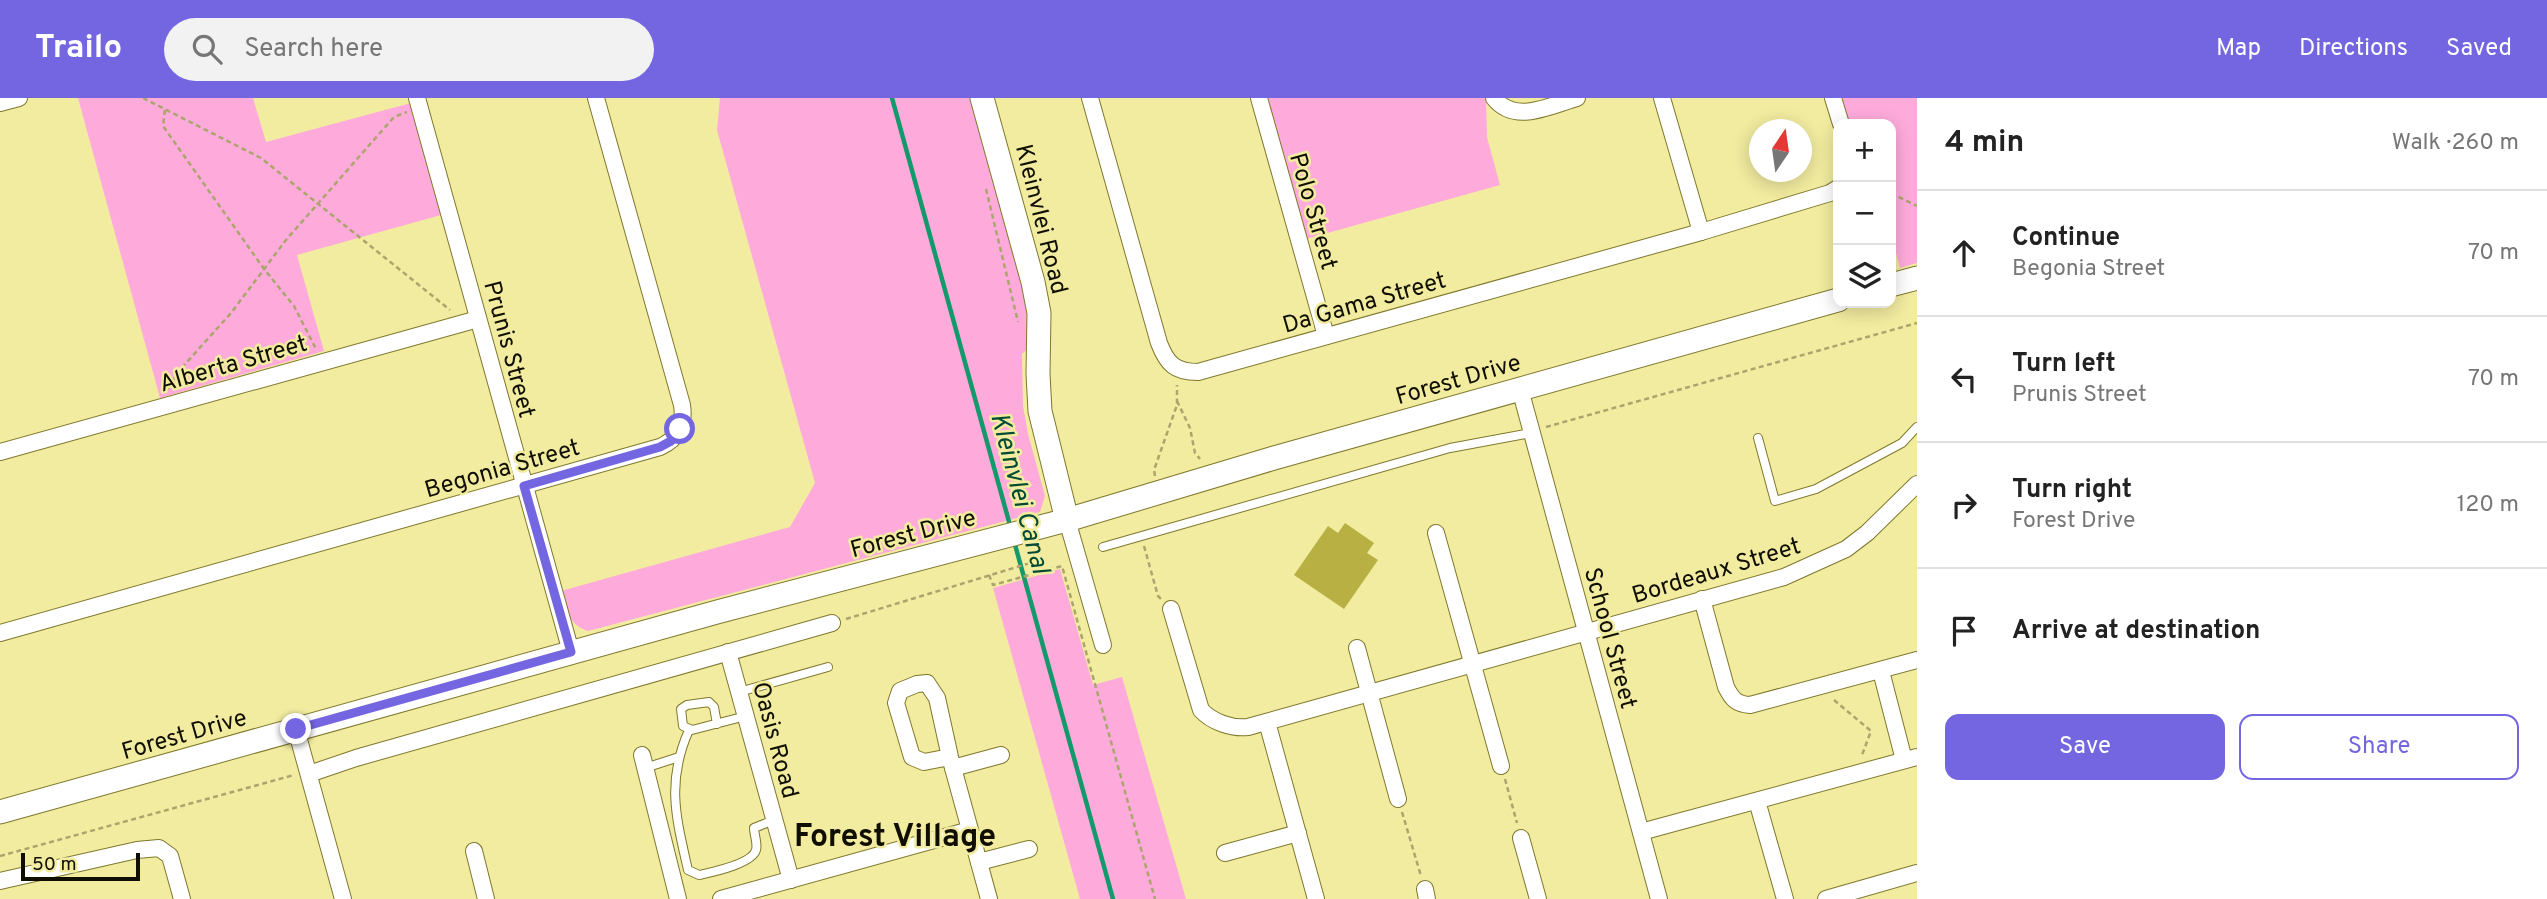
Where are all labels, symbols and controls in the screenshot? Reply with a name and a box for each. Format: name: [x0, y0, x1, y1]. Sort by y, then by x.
search box: [164, 18, 654, 81]
text: Trailo: [35, 28, 122, 70]
icon: search: [188, 30, 226, 68]
text: Search here: [244, 33, 383, 66]
text: Map: [2216, 34, 2261, 64]
text: Directions: [2299, 34, 2408, 64]
text: Saved: [2446, 34, 2512, 64]
north arrow: [1749, 119, 1812, 182]
map controls: [1833, 119, 1896, 308]
button: +: [1833, 119, 1896, 182]
text: 4 min: [1945, 125, 2024, 162]
text: Walk · 260 m: [2392, 129, 2519, 158]
street label: Kleinvlei Road: [1007, 141, 1073, 298]
street label: Polo Street: [1281, 150, 1343, 273]
button: −: [1833, 182, 1896, 245]
text: Continue: [2012, 222, 2120, 255]
icon: ahead: [1945, 234, 1983, 272]
text: 70 m: [2468, 239, 2519, 268]
button: layers: [1833, 245, 1896, 308]
text: Begonia Street: [2012, 255, 2165, 284]
street label: Da Gama Street: [1279, 266, 1450, 342]
street label: Prunis Street: [475, 278, 541, 421]
street label: Alberta Street: [156, 329, 311, 400]
text: Turn left: [2012, 348, 2116, 381]
street label: Forest Drive: [1392, 349, 1525, 413]
icon: left: [1945, 360, 1983, 398]
text: 70 m: [2468, 365, 2519, 394]
text: Prunis Street: [2012, 381, 2147, 410]
water label: Kleinvlei Canal: [981, 409, 1056, 579]
route start: [664, 413, 695, 444]
street label: Begonia Street: [422, 433, 584, 506]
text: Turn right: [2012, 474, 2132, 507]
icon: right: [1945, 486, 1983, 524]
text: 120 m: [2457, 491, 2519, 520]
street label: Forest Drive: [847, 504, 980, 566]
text: Forest Drive: [2012, 507, 2135, 536]
street label: Bordeaux Street: [1629, 532, 1804, 612]
street label: School Street: [1576, 565, 1642, 712]
icon: arrive: [1945, 612, 1983, 650]
text: Arrive at destination: [2012, 615, 2260, 648]
street label: Oasis Road: [744, 679, 804, 802]
street label: Forest Drive: [118, 704, 251, 768]
route end: [280, 713, 311, 744]
button: Save: [1945, 714, 2225, 780]
button: Share: [2239, 714, 2519, 780]
district label: Forest Village: [794, 818, 996, 858]
scale bar: [21, 850, 140, 882]
text: 50 m: [32, 853, 77, 877]

